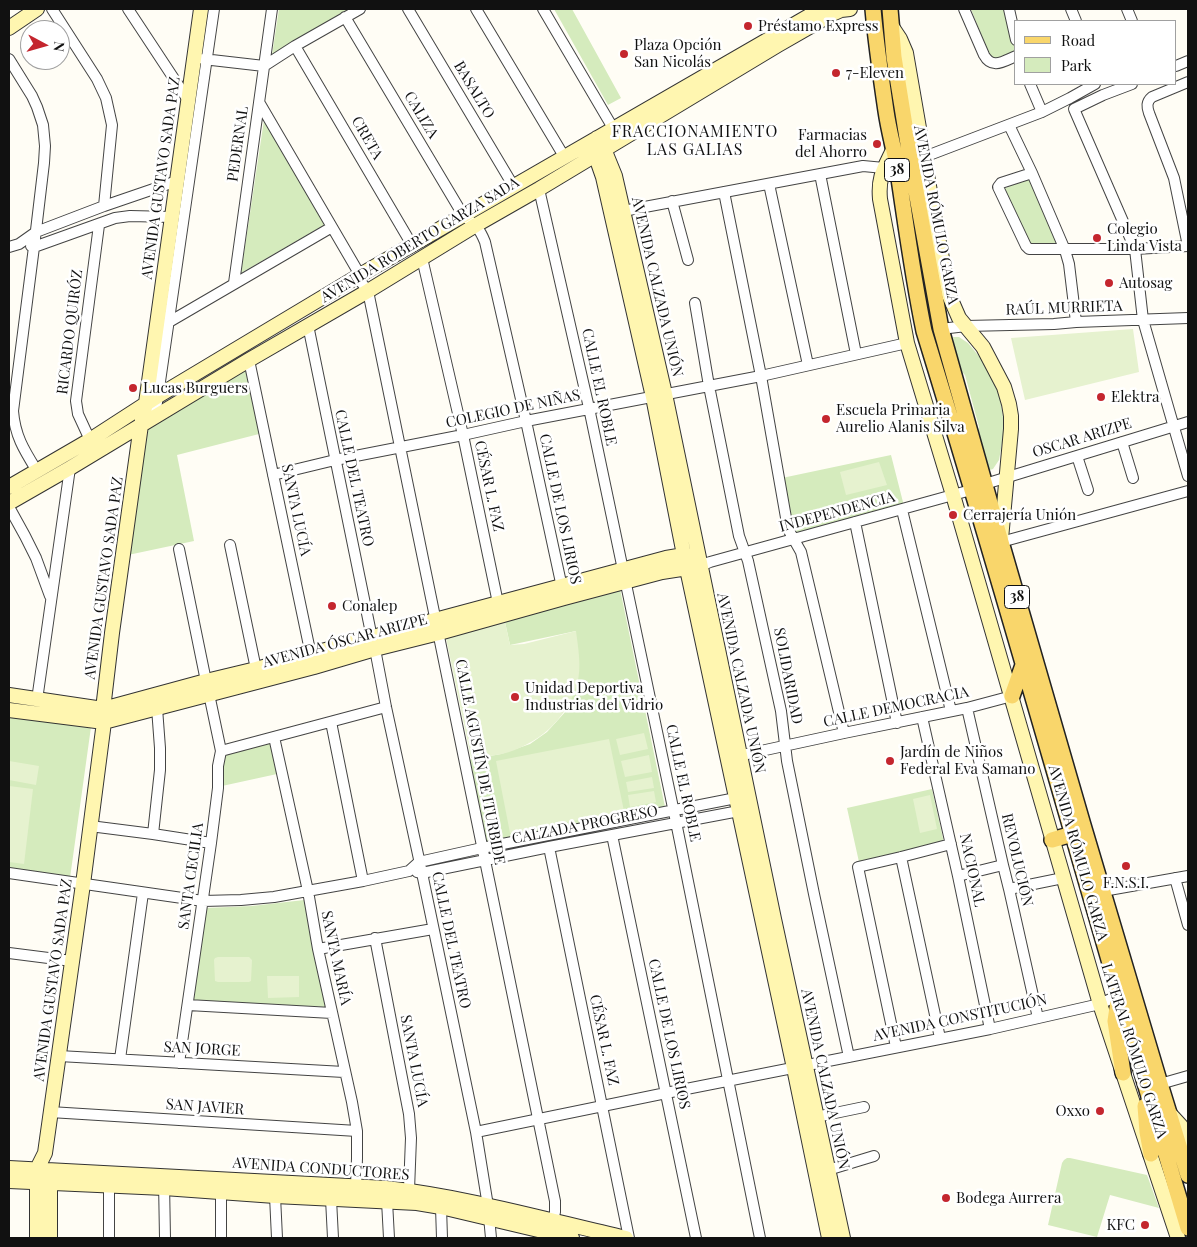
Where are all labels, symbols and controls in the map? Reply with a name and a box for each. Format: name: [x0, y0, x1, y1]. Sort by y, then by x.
place label: Préstamo Express: [758, 17, 879, 35]
north arrow: [20, 20, 70, 70]
marker: Préstamo Express: [742, 20, 754, 32]
legend: [1014, 20, 1177, 85]
text: Road: [1061, 30, 1095, 50]
place label: Plaza Opción San Nicolás: [634, 36, 721, 71]
text: N: [49, 40, 69, 53]
marker: Plaza Opción San Nicolás: [618, 48, 630, 60]
text: Park: [1061, 55, 1092, 75]
street label: BASALTO: [450, 58, 498, 122]
place label: 7-Eleven: [846, 64, 904, 82]
marker: 7-Eleven: [830, 67, 842, 79]
street label: AVENIDA GUSTAVO SADA PAZ: [138, 76, 184, 280]
street label: CALIZA: [400, 88, 442, 142]
street label: PEDERNAL: [224, 105, 252, 183]
street label: CRETA: [347, 113, 387, 163]
district label: FRACCIONAMIENTO LAS GALIAS: [610, 122, 780, 160]
street label: AVENIDA RÓMULO GARZA: [910, 124, 962, 306]
place label: Farmacias del Ahorro: [795, 126, 867, 161]
marker: Farmacias del Ahorro: [871, 138, 883, 150]
road number: 38: [884, 158, 910, 182]
street label: AVENIDA ROBERTO GARZA SADA: [318, 174, 522, 306]
street label: AVENIDA CALZADA UNIÓN: [628, 195, 686, 379]
place label: Colegio Linda Vista: [1107, 220, 1182, 255]
marker: Colegio Linda Vista: [1091, 232, 1103, 244]
street label: RICARDO QUIRÓZ: [53, 269, 87, 395]
place label: Autosag: [1119, 274, 1172, 292]
marker: Autosag: [1103, 277, 1115, 289]
street label: RAÚL MURRIETA: [1005, 297, 1123, 319]
street label: CALLE EL ROBLE: [578, 327, 620, 447]
place label: Lucas Burguers: [143, 379, 248, 397]
marker: Lucas Burguers: [127, 382, 139, 394]
street label: COLEGIO DE NIÑAS: [444, 386, 582, 432]
place label: Elektra: [1111, 388, 1160, 406]
marker: Elektra: [1095, 391, 1107, 403]
place label: Escuela Primaria Aurelio Alanis Silva: [836, 401, 965, 436]
street label: CALLE DEL TEATRO: [331, 408, 377, 548]
marker: Escuela Primaria Aurelio Alanis Silva: [820, 413, 832, 425]
street label: OSCAR ARIZPE: [1030, 414, 1134, 462]
street label: CALLE DE LOS LIRIOS: [535, 432, 585, 586]
street label: CÉSAR L. FAZ: [471, 439, 507, 533]
street label: SANTA LUCÍA: [277, 462, 315, 558]
street label: AVENIDA GUSTAVO SADA PAZ: [81, 476, 127, 680]
street label: INDEPENDENCIA: [777, 488, 897, 536]
place label: Cerrajería Unión: [963, 506, 1076, 524]
marker: Cerrajería Unión: [947, 509, 959, 521]
road number: 38: [1004, 586, 1030, 608]
street label: AVENIDA CALZADA UNIÓN: [713, 591, 769, 775]
place label: Conalep: [342, 597, 397, 615]
marker: Conalep: [326, 600, 338, 612]
street label: AVENIDA ÓSCAR ARIZPE: [261, 610, 429, 672]
street label: SOLIDARIDAD: [770, 626, 806, 726]
street label: CALLE AGUSTÍN DE ITURBIDE: [451, 658, 509, 866]
place label: Unidad Deportiva Industrias del Vidrio: [525, 679, 663, 714]
street label: CALLE DEMOCRACIA: [822, 683, 970, 731]
marker: Unidad Deportiva Industrias del Vidrio: [509, 691, 521, 703]
street label: CALLE EL ROBLE: [662, 723, 704, 843]
place label: Jardín de Niños Federal Eva Samano: [900, 743, 1035, 778]
marker: Jardín de Niños Federal Eva Samano: [884, 755, 896, 767]
street label: AVENIDA RÓMULO GARZA: [1044, 763, 1112, 943]
street label: CALZADA PROGRESO: [511, 802, 659, 848]
street label: REVOLUCIÓN: [998, 812, 1036, 908]
street label: SANTA CECILIA: [175, 821, 207, 931]
street label: NACIONAL: [955, 832, 989, 908]
marker: F.N.S.I.: [1120, 860, 1132, 872]
street label: CALLE DEL TEATRO: [428, 870, 474, 1010]
place label: F.N.S.I.: [1103, 874, 1149, 892]
street label: AVENIDA GUSTAVO SADA PAZ: [30, 878, 76, 1082]
street label: SANTA MARÍA: [317, 909, 355, 1007]
street label: CALLE DE LOS LIRIOS: [644, 957, 694, 1111]
street label: LATERAL RÓMULO GARZA: [1097, 961, 1171, 1141]
street label: AVENIDA CALZADA UNIÓN: [797, 987, 853, 1171]
street label: AVENIDA CONSTITUCIÓN: [871, 991, 1049, 1045]
street label: CÉSAR L. FAZ: [586, 993, 622, 1087]
street label: SANTA LUCÍA: [396, 1013, 432, 1109]
street label: SAN JORGE: [163, 1038, 241, 1060]
street label: SAN JAVIER: [165, 1095, 245, 1119]
place label: Oxxo: [1056, 1102, 1090, 1120]
marker: Oxxo: [1094, 1105, 1106, 1117]
street label: AVENIDA CONDUCTORES: [232, 1154, 410, 1184]
place label: Bodega Aurrera: [956, 1189, 1061, 1207]
marker: Bodega Aurrera: [940, 1192, 952, 1204]
place label: KFC: [1106, 1216, 1135, 1234]
marker: KFC: [1139, 1219, 1151, 1231]

